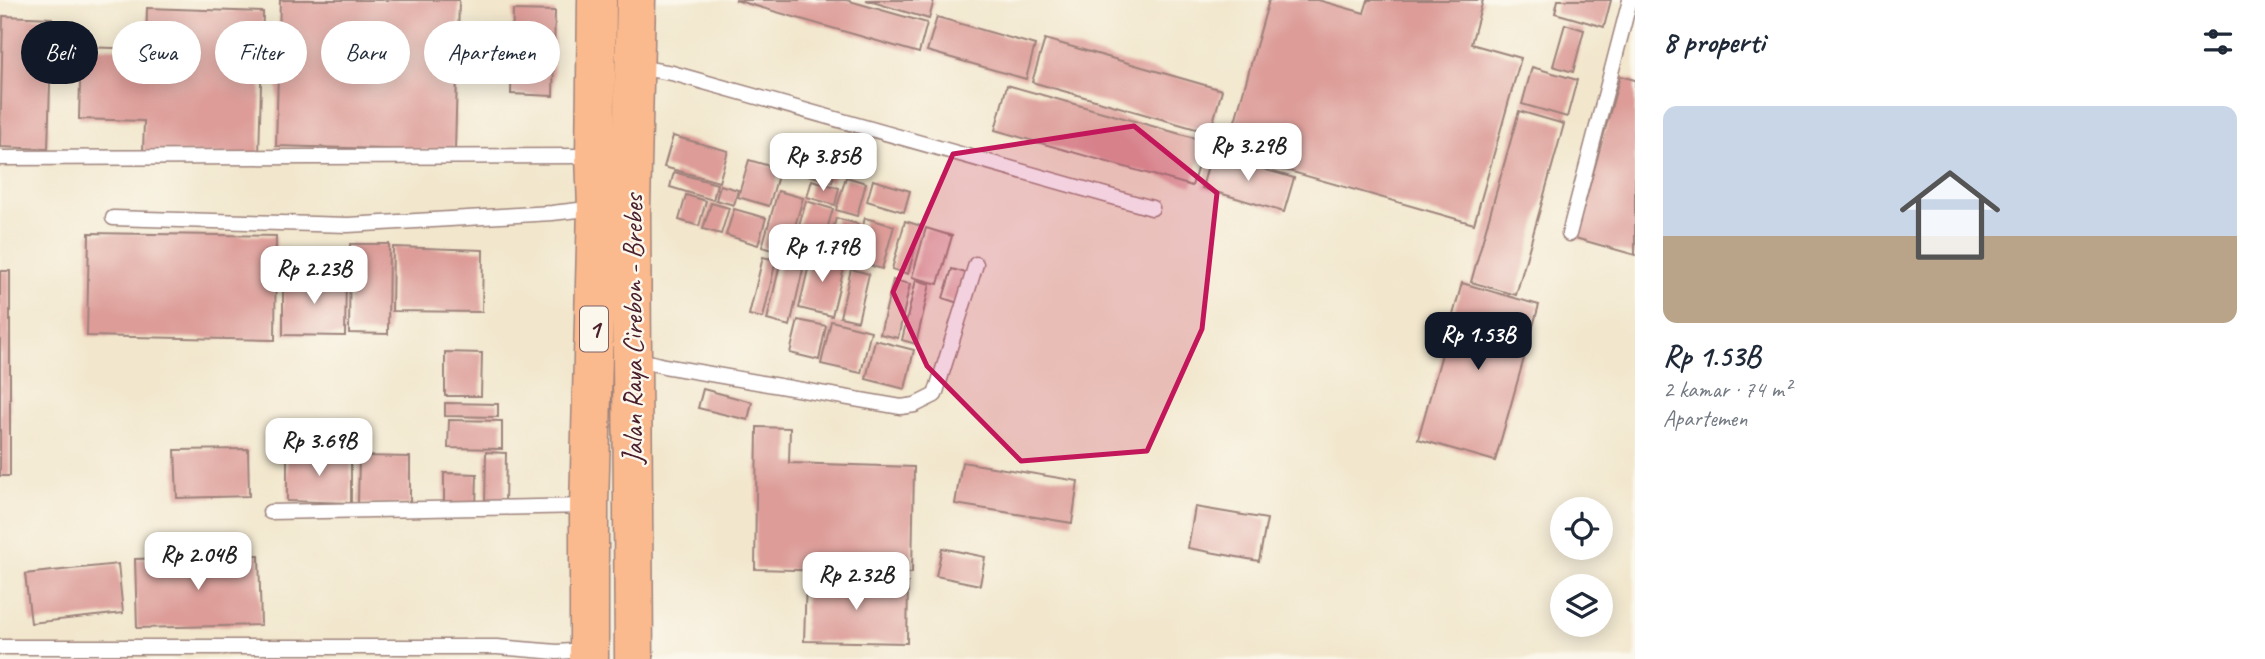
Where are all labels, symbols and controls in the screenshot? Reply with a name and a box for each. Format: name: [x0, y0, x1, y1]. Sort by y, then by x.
chip: Beli: [21, 21, 98, 84]
chip: Sewa: [112, 21, 201, 84]
chip: Filter: [215, 21, 307, 84]
chip: Baru: [321, 21, 410, 84]
chip: Apartemen: [424, 21, 560, 84]
text: 8 properti: [1663, 23, 1765, 61]
icon: filters: [2199, 23, 2237, 61]
pin: Rp 3.29B: [1176, 124, 1320, 183]
text: Rp 3.29B: [1211, 131, 1285, 160]
pin: Rp 3.85B: [751, 134, 895, 193]
text: Rp 3.85B: [786, 141, 860, 170]
icon: home: [1887, 152, 2013, 278]
street label: Jalan Raya Cirebon - Brebes: [615, 192, 650, 466]
pin: Rp 1.79B: [750, 224, 894, 284]
text: Rp 1.79B: [785, 232, 859, 261]
pin: Rp 2.23B: [242, 246, 386, 306]
text: Rp 2.23B: [277, 254, 351, 283]
road number: 1: [580, 306, 608, 352]
pin: Rp 1.53B: [1406, 312, 1550, 372]
text: Rp 1.53B: [1441, 320, 1515, 349]
text: Rp 1.53B: [1663, 337, 1760, 375]
text: 2 kamar · 74 m²: [1663, 375, 1791, 404]
text: Apartemen: [1663, 404, 1747, 433]
pin: Rp 3.69B: [247, 419, 391, 478]
text: Rp 3.69B: [281, 426, 357, 455]
map controls: [1550, 497, 1613, 637]
button: locate: [1550, 497, 1613, 560]
pin: Rp 2.04B: [126, 532, 270, 592]
text: Rp 2.04B: [161, 540, 235, 569]
pin: Rp 2.32B: [784, 552, 928, 612]
text: Rp 2.32B: [819, 560, 893, 589]
button: layers: [1550, 574, 1613, 637]

